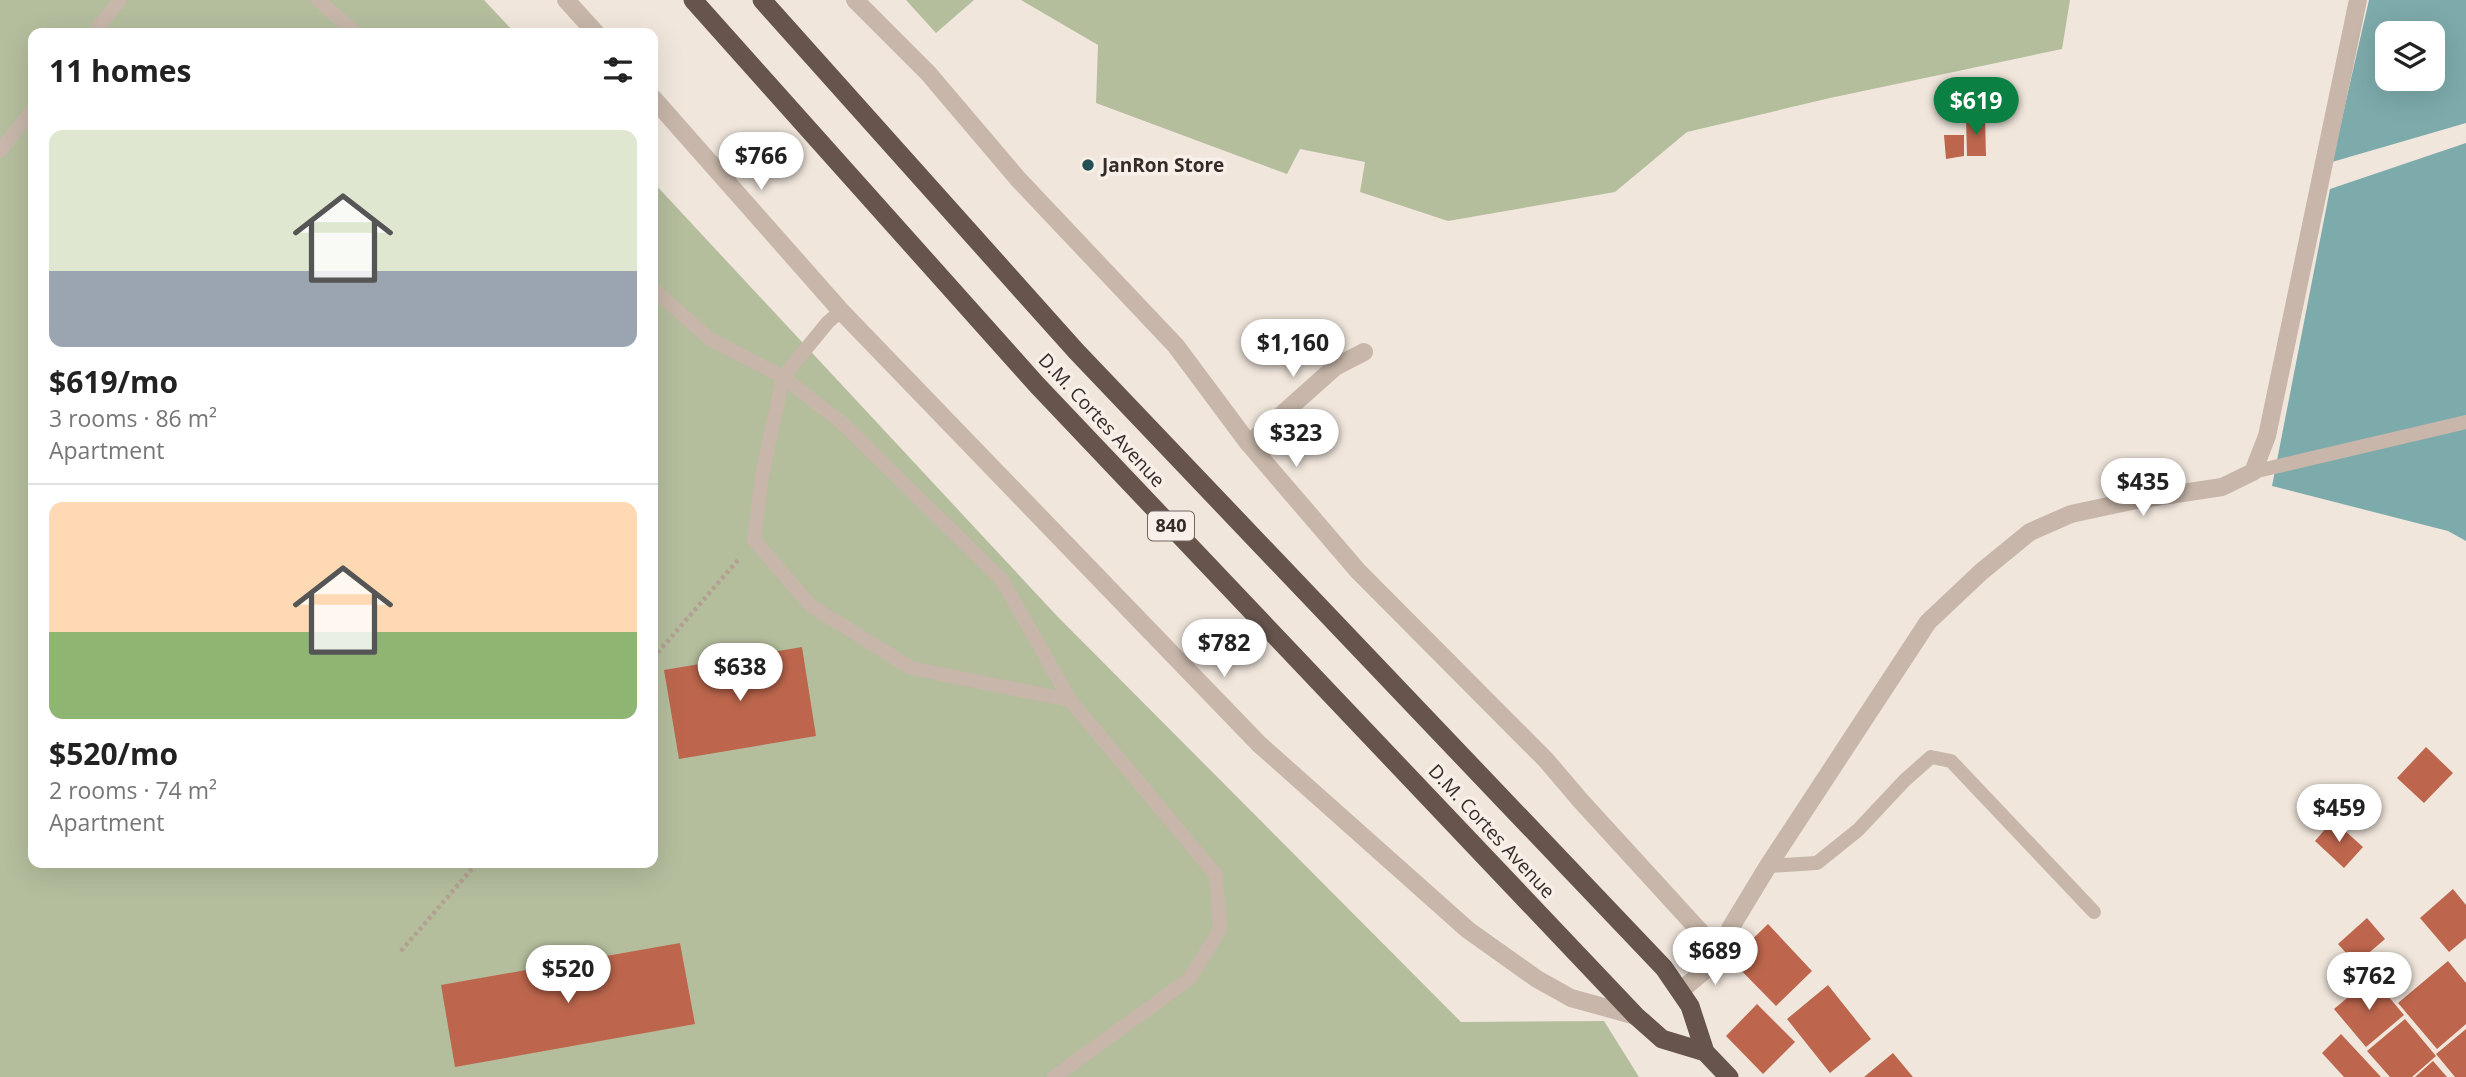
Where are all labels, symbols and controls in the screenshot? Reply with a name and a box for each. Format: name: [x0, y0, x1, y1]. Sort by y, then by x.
map controls: [2375, 21, 2445, 91]
button: layers: [2375, 21, 2445, 91]
text: 11 homes: [49, 50, 192, 91]
icon: filters: [599, 51, 637, 89]
pin: $619: [1935, 78, 2017, 137]
text: $619: [1950, 84, 2002, 116]
pin: $766: [720, 132, 802, 192]
text: $766: [735, 139, 787, 171]
place label: JanRon Store: [1100, 152, 1224, 178]
marker: JanRon Store: [1080, 157, 1096, 173]
icon: home: [280, 175, 406, 301]
pin: $1,160: [1236, 320, 1350, 379]
text: $1,160: [1257, 326, 1329, 358]
street label: D.M. Cortes Avenue: [1033, 347, 1171, 493]
text: $619/mo: [49, 361, 178, 402]
text: 3 rooms · 86 m²: [49, 402, 217, 434]
pin: $323: [1255, 410, 1337, 469]
text: $323: [1270, 416, 1322, 448]
text: Apartment: [49, 434, 165, 466]
pin: $435: [2102, 458, 2184, 518]
text: $435: [2117, 465, 2169, 497]
road number: 840: [1148, 512, 1194, 540]
icon: home: [280, 547, 406, 673]
pin: $782: [1183, 620, 1265, 679]
text: $782: [1198, 626, 1250, 658]
pin: $638: [699, 644, 781, 703]
text: $638: [714, 650, 766, 682]
text: $520/mo: [49, 733, 178, 774]
street label: D.M. Cortes Avenue: [1423, 758, 1561, 904]
text: 2 rooms · 74 m²: [49, 774, 217, 806]
pin: $459: [2298, 784, 2380, 844]
text: $459: [2313, 791, 2365, 823]
text: Apartment: [49, 806, 165, 838]
pin: $689: [1674, 928, 1756, 987]
text: $689: [1689, 934, 1741, 966]
pin: $520: [527, 946, 609, 1005]
text: $520: [542, 952, 594, 984]
pin: $762: [2328, 953, 2410, 1012]
text: $762: [2343, 959, 2395, 991]

